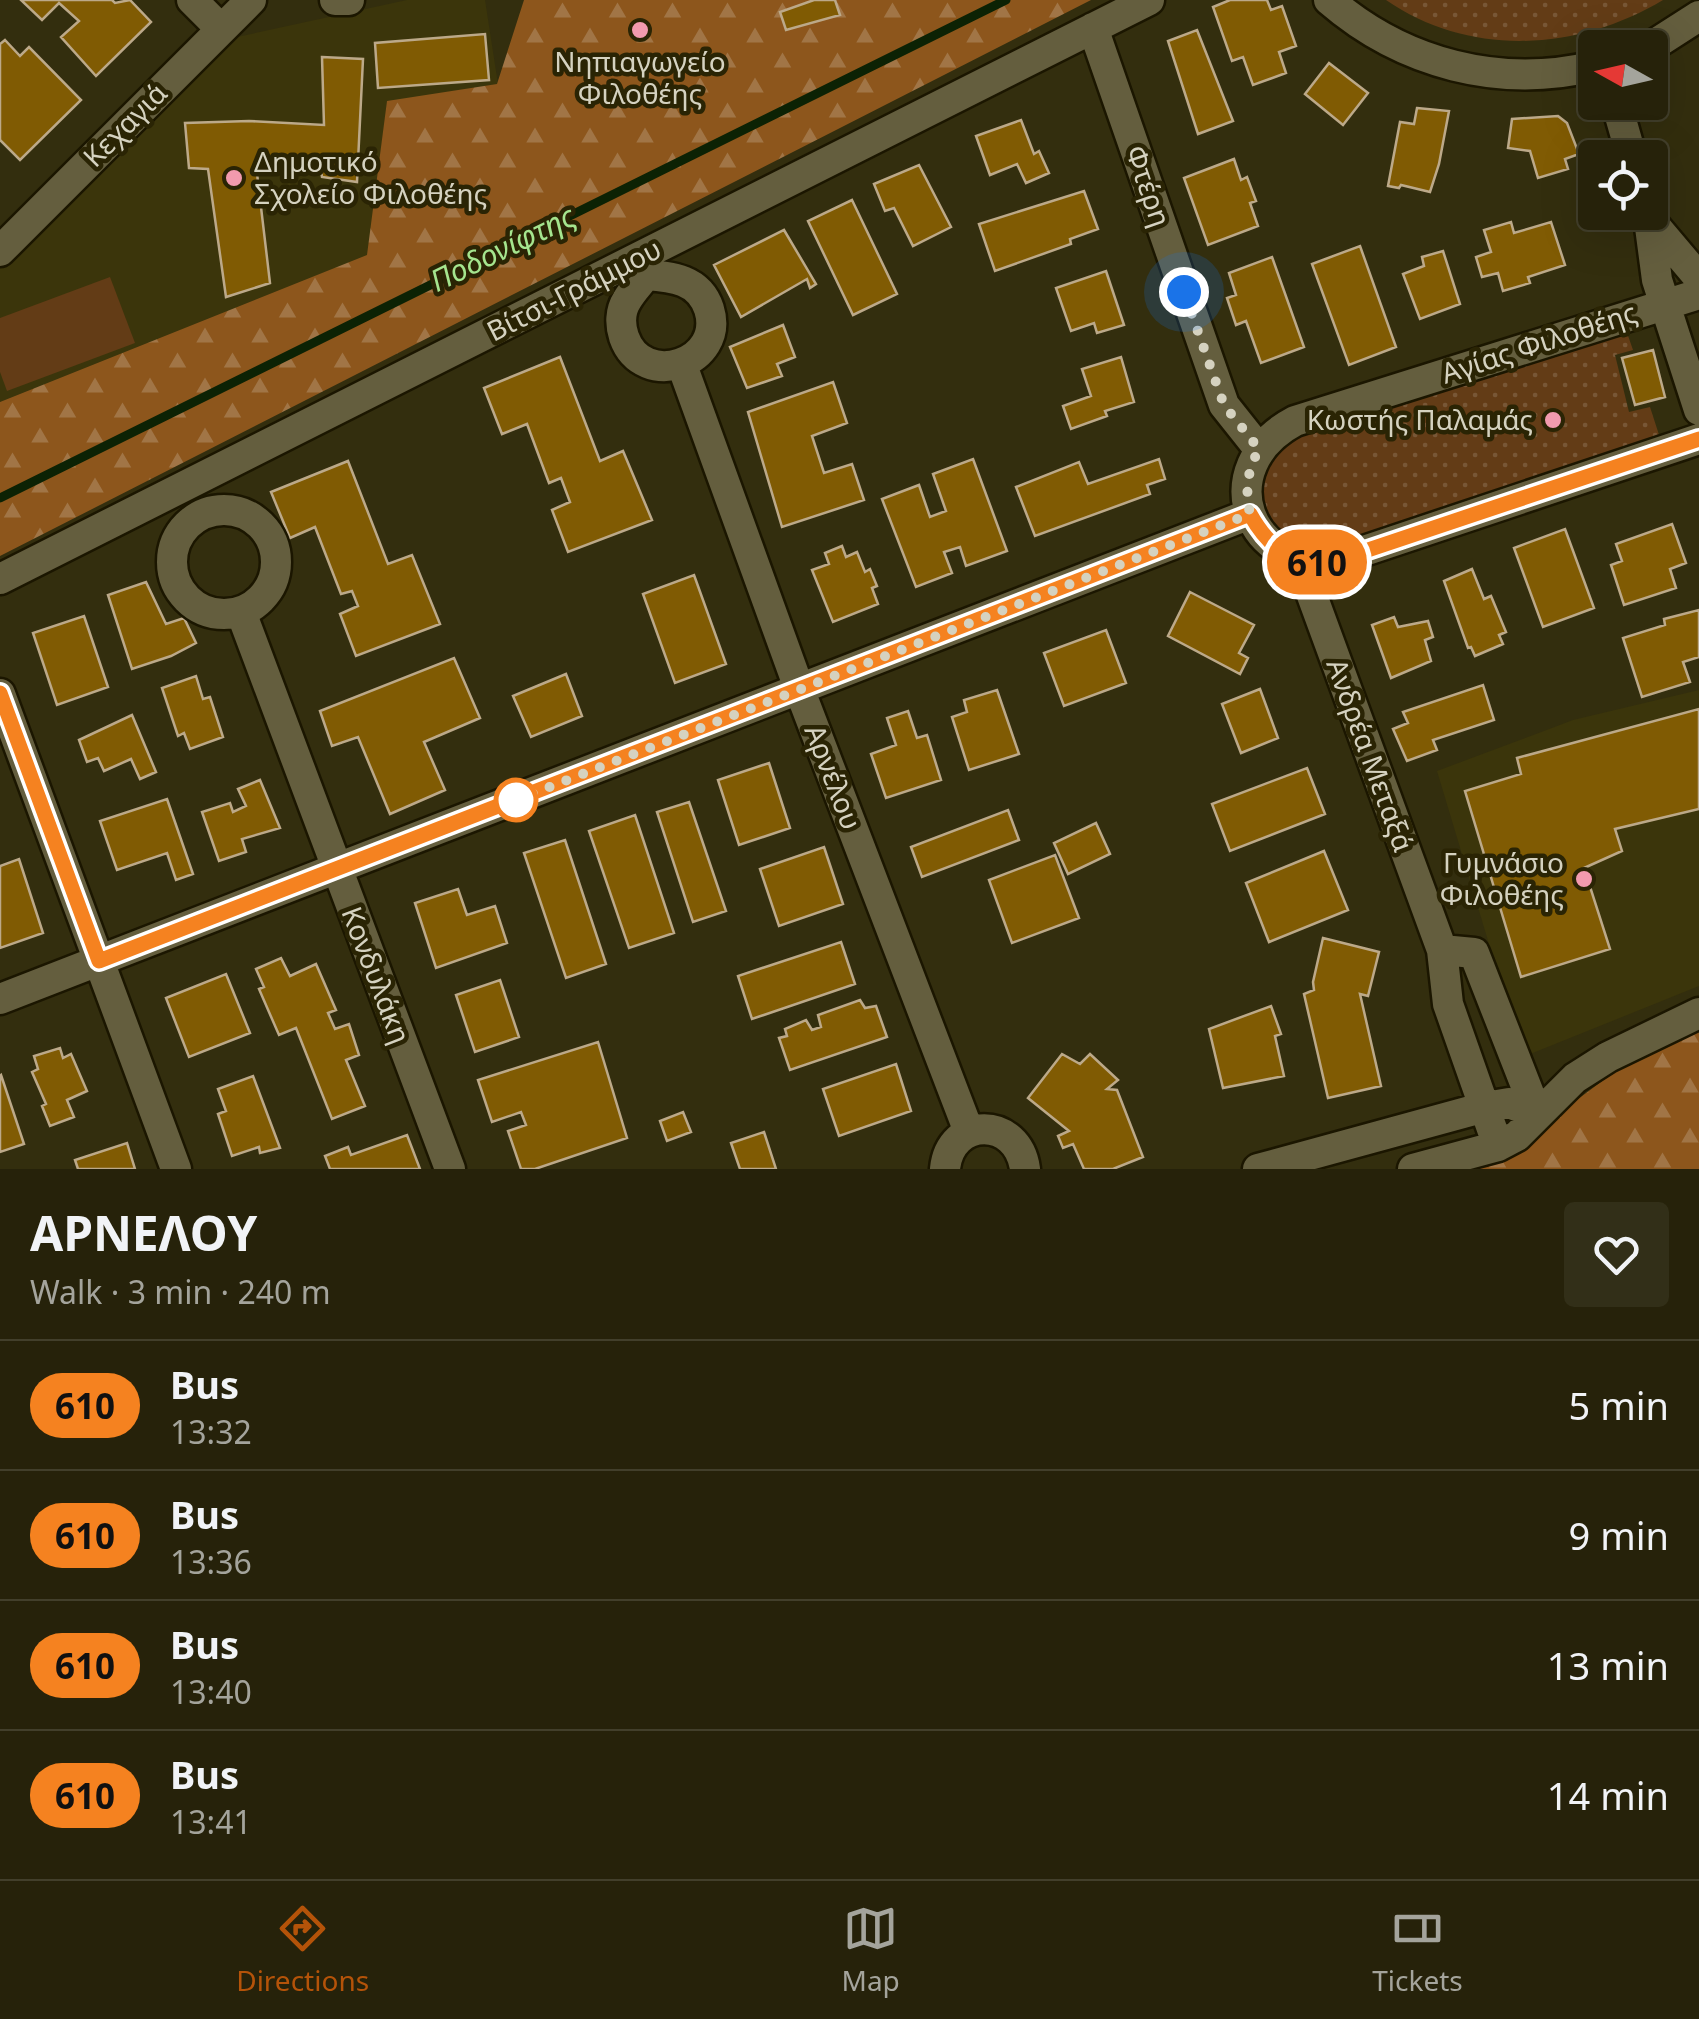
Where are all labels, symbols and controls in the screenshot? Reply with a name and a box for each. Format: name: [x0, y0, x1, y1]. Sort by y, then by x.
marker: Νηπιαγωγείο Φιλοθέης: [629, 19, 651, 41]
north arrow: [1578, 30, 1668, 120]
map controls: [1578, 30, 1668, 230]
place label: Νηπιαγωγείο Φιλοθέης: [554, 42, 726, 112]
street label: Κεχαγιά: [74, 74, 175, 175]
street label: Φτέρη: [1117, 140, 1181, 231]
button: locate: [1578, 140, 1668, 230]
place label: Δημοτικό Σχολείο Φιλοθέης: [254, 142, 487, 212]
marker: Δημοτικό Σχολείο Φιλοθέης: [223, 167, 245, 189]
water label: Ποδονίφτης: [423, 195, 582, 301]
street label: Βίτσι-Γράμμου: [480, 229, 667, 349]
your location: [1159, 267, 1209, 317]
street label: Αγίας Φιλοθέης: [1436, 293, 1641, 392]
place label: Κωστής Παλαμάς: [1307, 400, 1533, 438]
marker: Κωστής Παλαμάς: [1542, 409, 1564, 431]
line badge: 610: [1260, 530, 1374, 594]
text: 610: [1287, 539, 1347, 586]
street label: Ανδρέα Μεταξά: [1318, 653, 1423, 856]
street label: Αρνέλου: [797, 719, 871, 835]
unlabelled marker: [495, 779, 537, 821]
place label: Γυμνάσιο Φιλοθέης: [1440, 843, 1564, 913]
marker: Γυμνάσιο Φιλοθέης: [1573, 868, 1595, 890]
street label: Κονδυλάκη: [333, 901, 420, 1049]
text: ΑΡΝΕΛΟΥ: [30, 1200, 257, 1265]
button: heart: [1564, 1202, 1669, 1307]
text: Walk · 3 min · 240 m: [30, 1270, 331, 1313]
text: Bus: [170, 1358, 239, 1410]
text: 5 min: [1569, 1379, 1669, 1431]
text: 610: [55, 1382, 115, 1429]
text: 13:32: [170, 1410, 252, 1453]
text: Bus: [170, 1488, 239, 1540]
text: 9 min: [1569, 1509, 1669, 1561]
text: 610: [55, 1512, 115, 1559]
text: 13:36: [170, 1540, 252, 1583]
text: Bus: [170, 1618, 239, 1670]
text: 13 min: [1547, 1639, 1669, 1691]
text: 610: [55, 1642, 115, 1689]
text: 13:40: [170, 1670, 252, 1713]
text: Bus: [170, 1748, 239, 1800]
text: 14 min: [1547, 1769, 1669, 1821]
text: 610: [55, 1772, 115, 1819]
text: 13:41: [170, 1800, 252, 1843]
tab: Directions: [236, 1901, 369, 1999]
tab: Map: [842, 1901, 900, 1999]
tab: Tickets: [1372, 1901, 1463, 1999]

